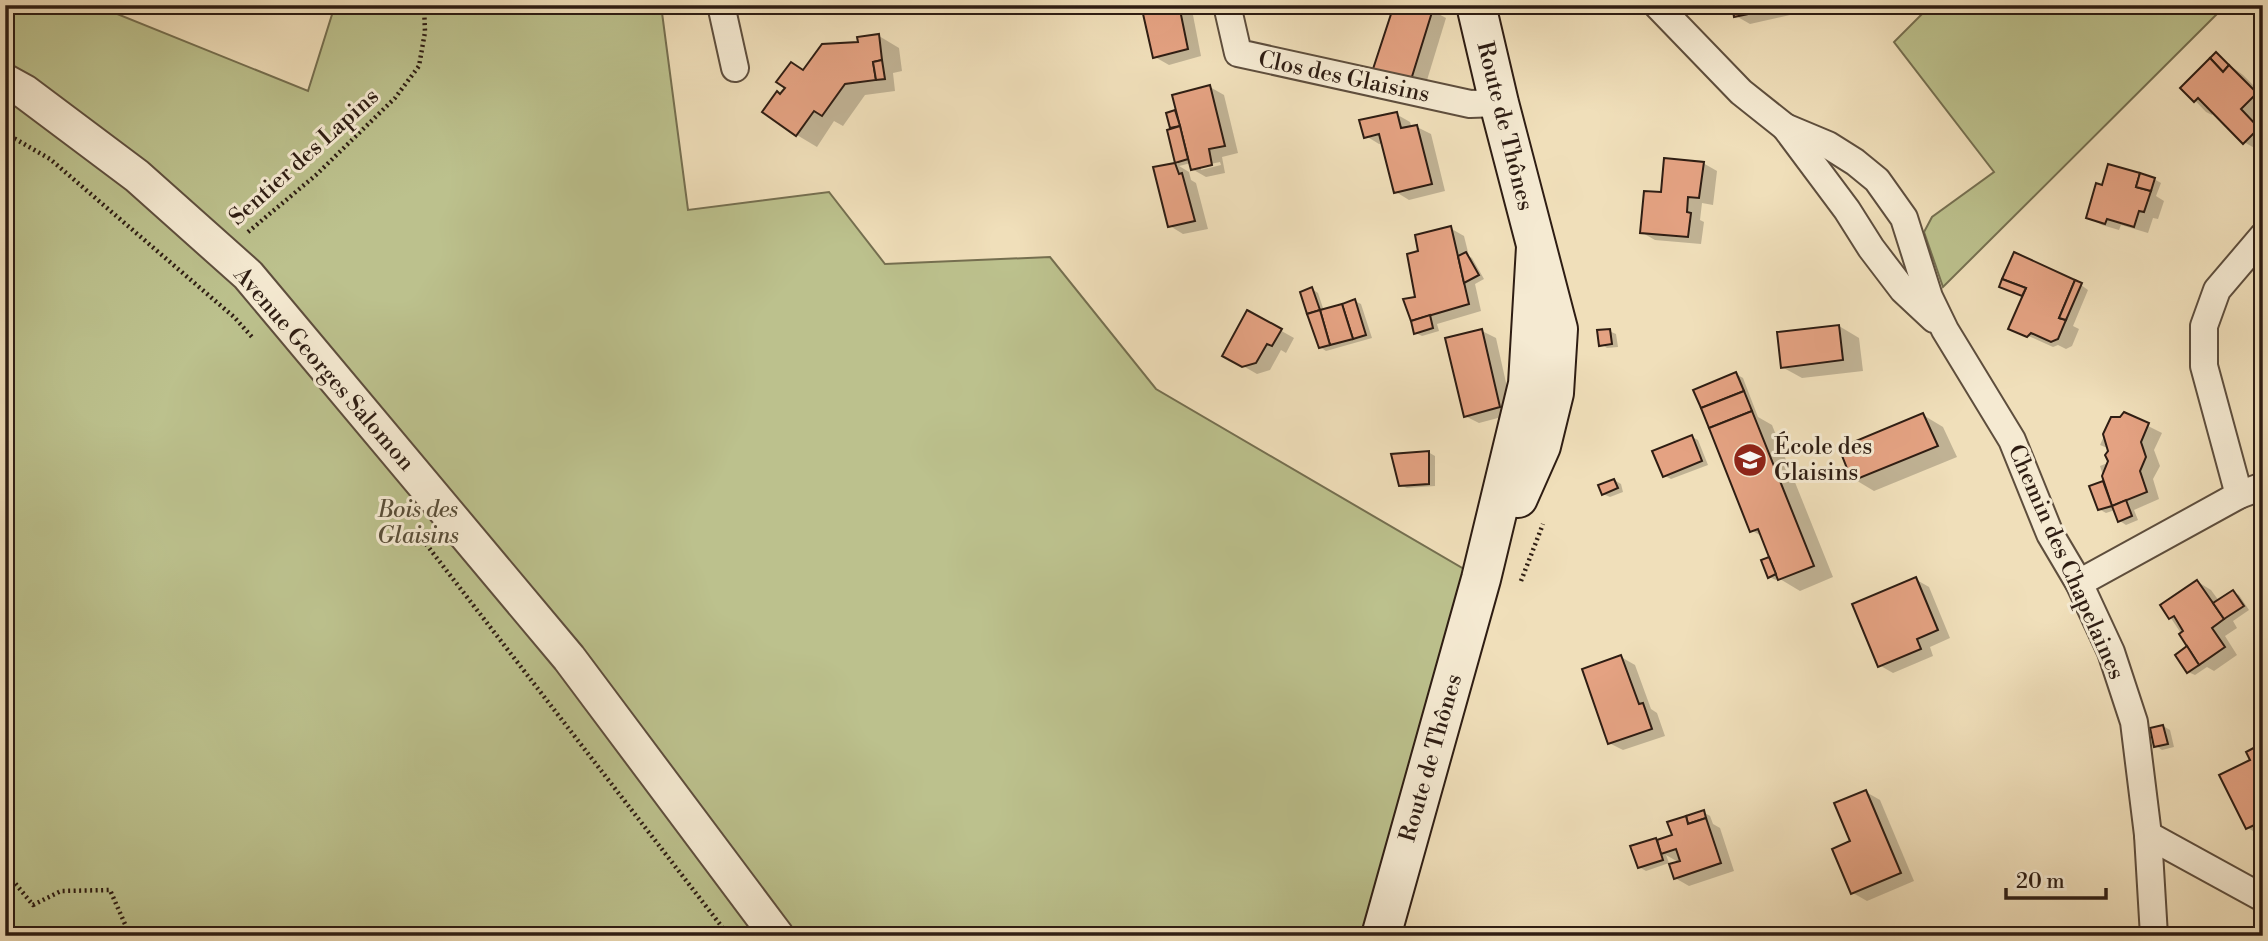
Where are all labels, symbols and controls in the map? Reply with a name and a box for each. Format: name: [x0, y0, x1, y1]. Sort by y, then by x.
street label: Route de Thônes: [1470, 39, 1540, 213]
street label: Clos des Glaisins: [1256, 45, 1432, 109]
street label: Sentier des Lapins: [223, 83, 385, 231]
street label: Avenue Georges Salomon: [227, 260, 420, 477]
place label: École des Glaisins: [1774, 431, 1872, 487]
street label: Chemin des Chapelaines: [2001, 440, 2131, 684]
school or university icon: École des Glaisins: [1731, 441, 1769, 479]
park label: Bois des Glaisins: [377, 496, 459, 550]
street label: Route de Thônes: [1394, 671, 1468, 845]
scale bar: [2006, 857, 2105, 901]
text: 20 m: [2016, 869, 2065, 895]

